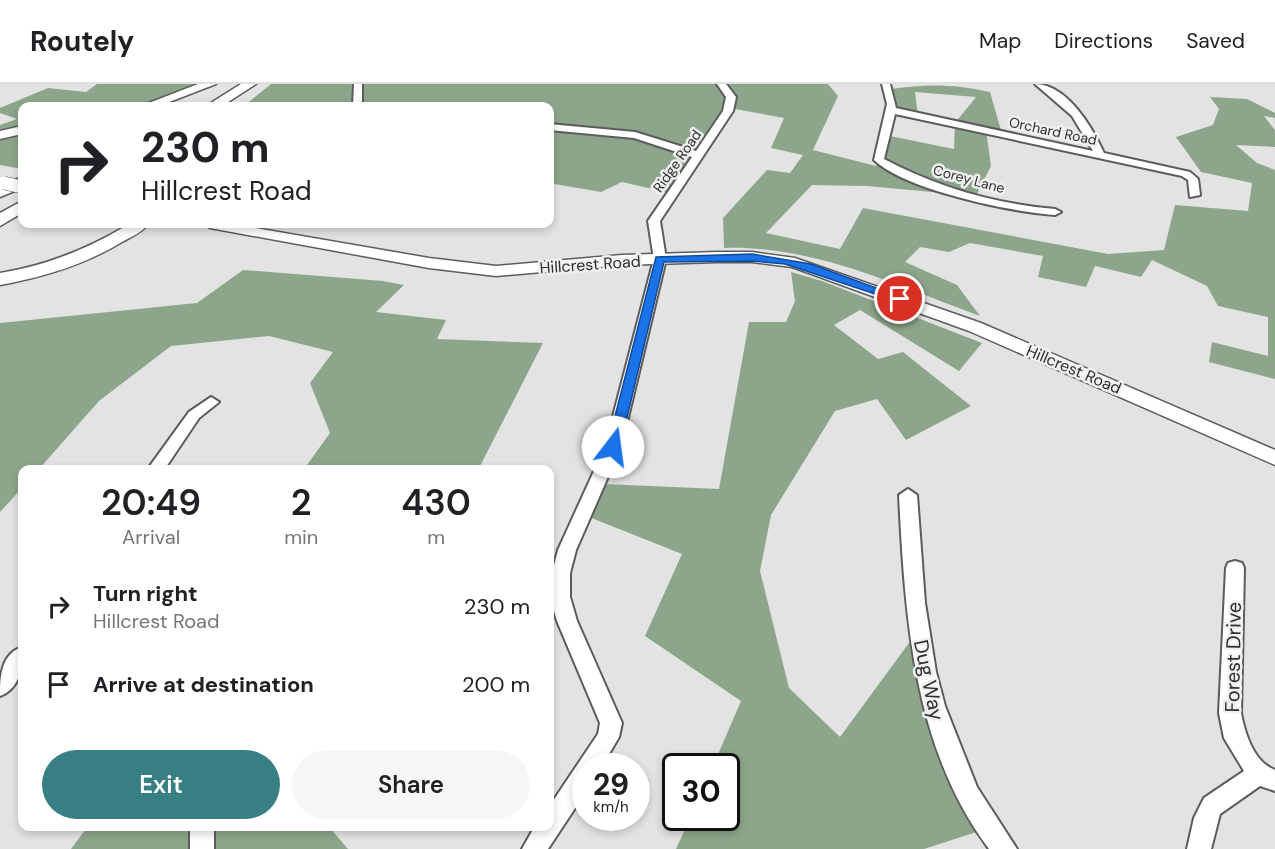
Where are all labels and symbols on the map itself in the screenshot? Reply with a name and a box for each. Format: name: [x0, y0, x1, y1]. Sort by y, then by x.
street label: Orchard Road: [1007, 113, 1099, 149]
street label: Ridge Road: [649, 126, 705, 196]
street label: Corey Lane: [931, 161, 1007, 197]
street label: Hillcrest Road: [539, 250, 641, 279]
pin: [874, 273, 925, 324]
street label: Hillcrest Road: [1023, 340, 1124, 399]
position arrow: [581, 415, 645, 479]
street label: Forest Drive: [1219, 601, 1247, 713]
street label: Dug Way: [908, 637, 950, 723]
speed limit sign: 30: [662, 753, 740, 831]

